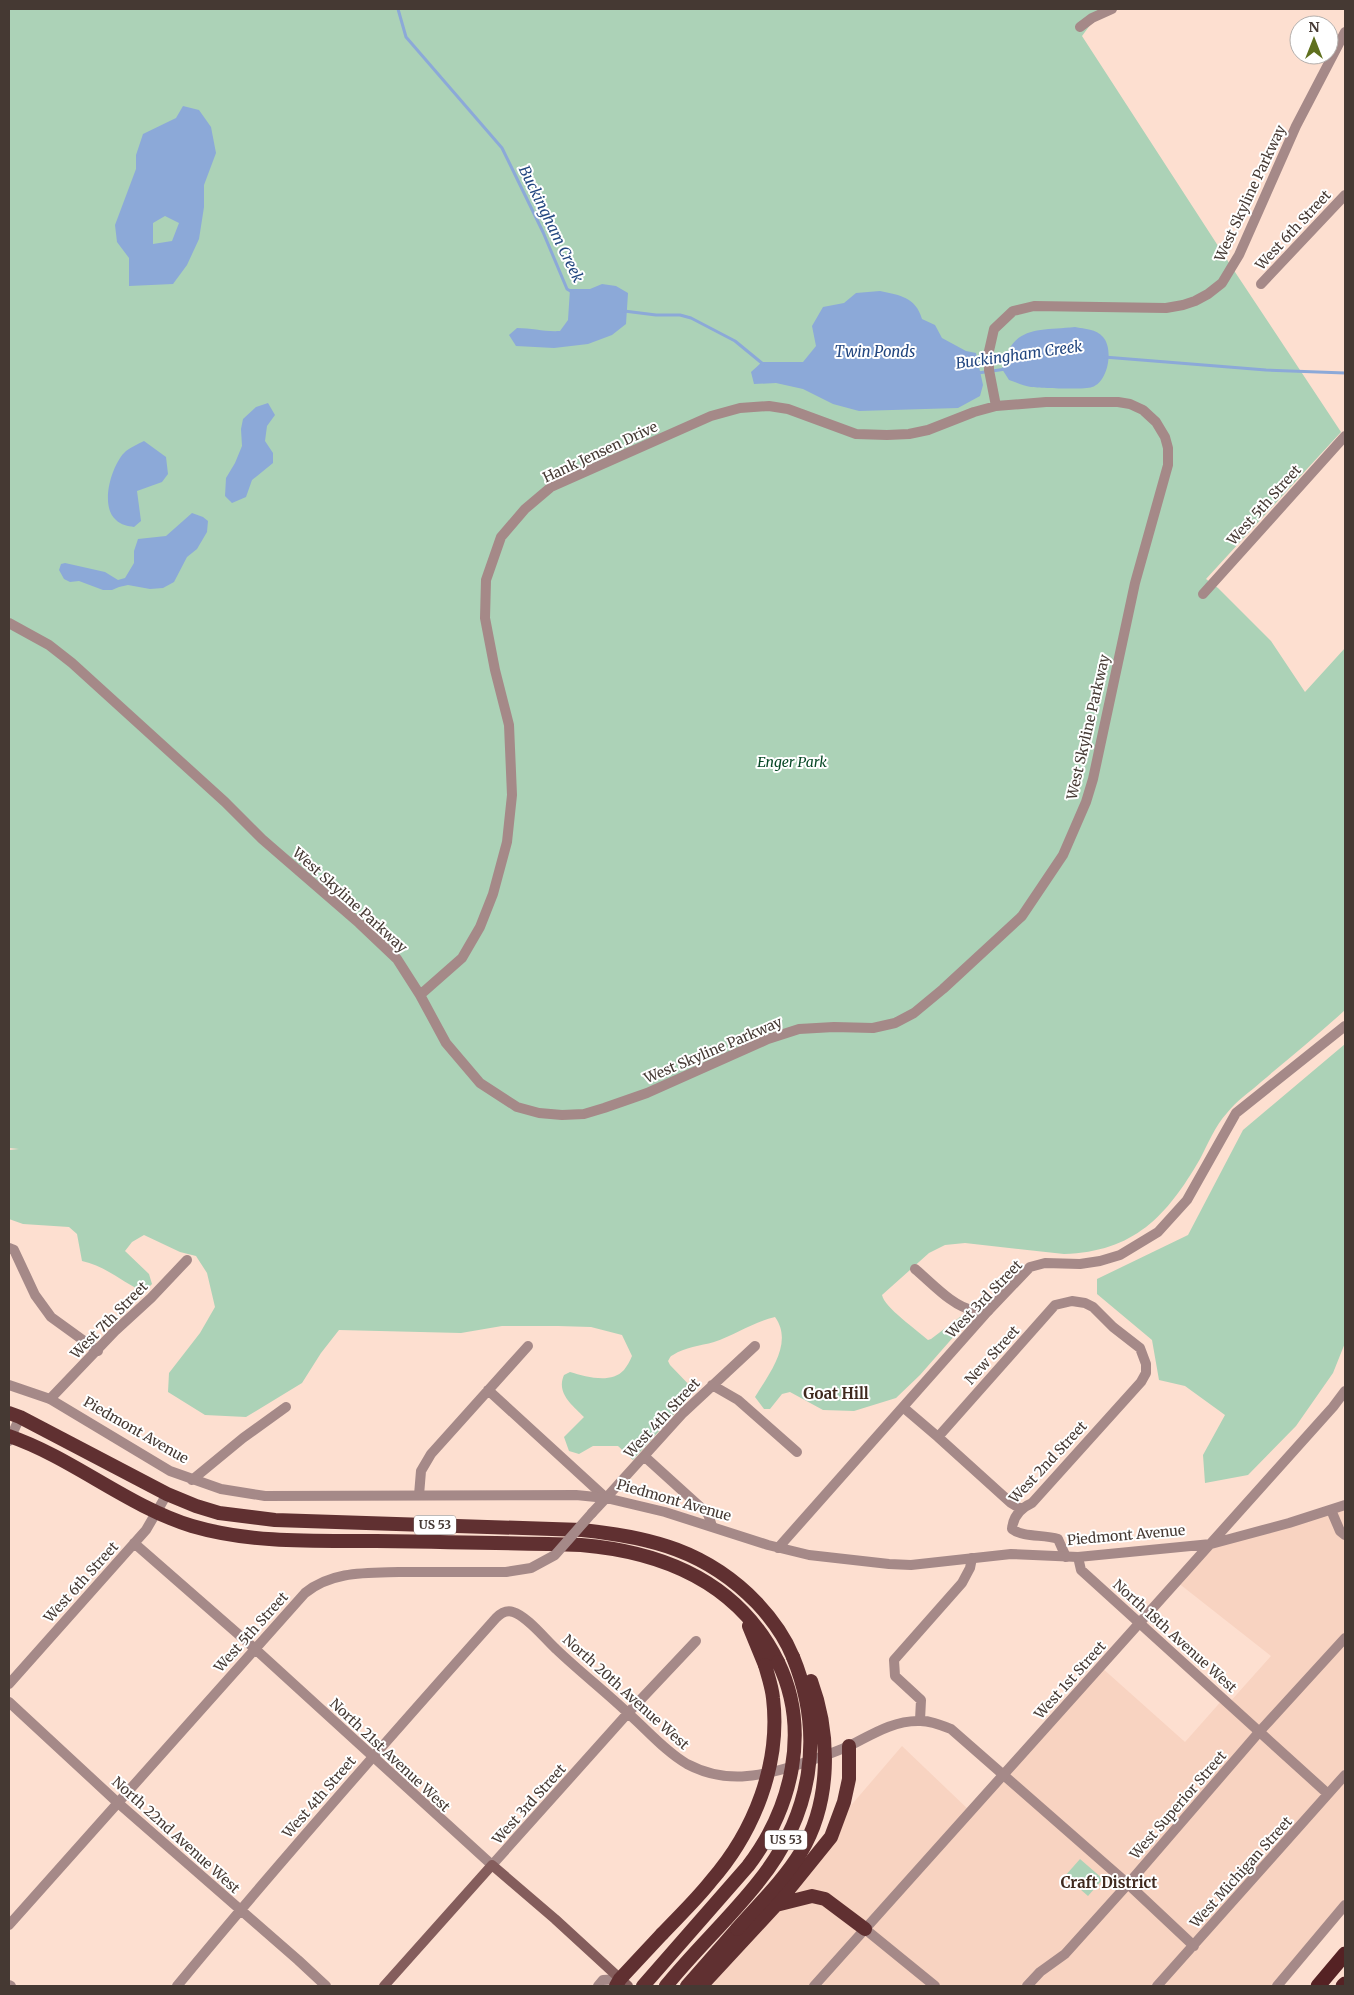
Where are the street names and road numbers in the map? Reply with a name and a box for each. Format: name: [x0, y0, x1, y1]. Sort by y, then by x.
street label: West Skyline Parkway: [1210, 121, 1290, 265]
street label: West 6th Street: [1251, 186, 1335, 274]
street label: Hank Jensen Drive: [540, 418, 660, 486]
street label: West 5th Street: [1222, 461, 1305, 550]
street label: West Skyline Parkway: [1062, 652, 1114, 802]
street label: West Skyline Parkway: [288, 843, 412, 957]
street label: West Skyline Parkway: [640, 1012, 786, 1088]
street label: West 3rd Street: [941, 1256, 1026, 1343]
street label: West 7th Street: [66, 1277, 152, 1363]
street label: New Street: [961, 1321, 1024, 1388]
street label: West 4th Street: [620, 1374, 704, 1462]
street label: Piedmont Avenue: [80, 1393, 192, 1467]
street label: West 2nd Street: [1005, 1417, 1091, 1508]
street label: Piedmont Avenue: [615, 1475, 733, 1525]
road number: US 53: [414, 1516, 456, 1534]
street label: Piedmont Avenue: [1066, 1521, 1186, 1549]
street label: West 6th Street: [39, 1537, 122, 1627]
street label: North 18th Avenue West: [1109, 1576, 1241, 1697]
street label: West 5th Street: [209, 1588, 292, 1677]
street label: North 20th Avenue West: [559, 1631, 693, 1754]
street label: West 1st Street: [1030, 1637, 1110, 1723]
street label: North 21st Avenue West: [326, 1694, 454, 1816]
street label: West Superior Street: [1125, 1747, 1230, 1864]
street label: West 4th Street: [278, 1752, 360, 1842]
street label: West 3rd Street: [488, 1760, 570, 1849]
street label: North 22nd Avenue West: [108, 1773, 244, 1898]
street label: West Michigan Street: [1186, 1812, 1296, 1932]
road number: US 53: [765, 1830, 807, 1850]

